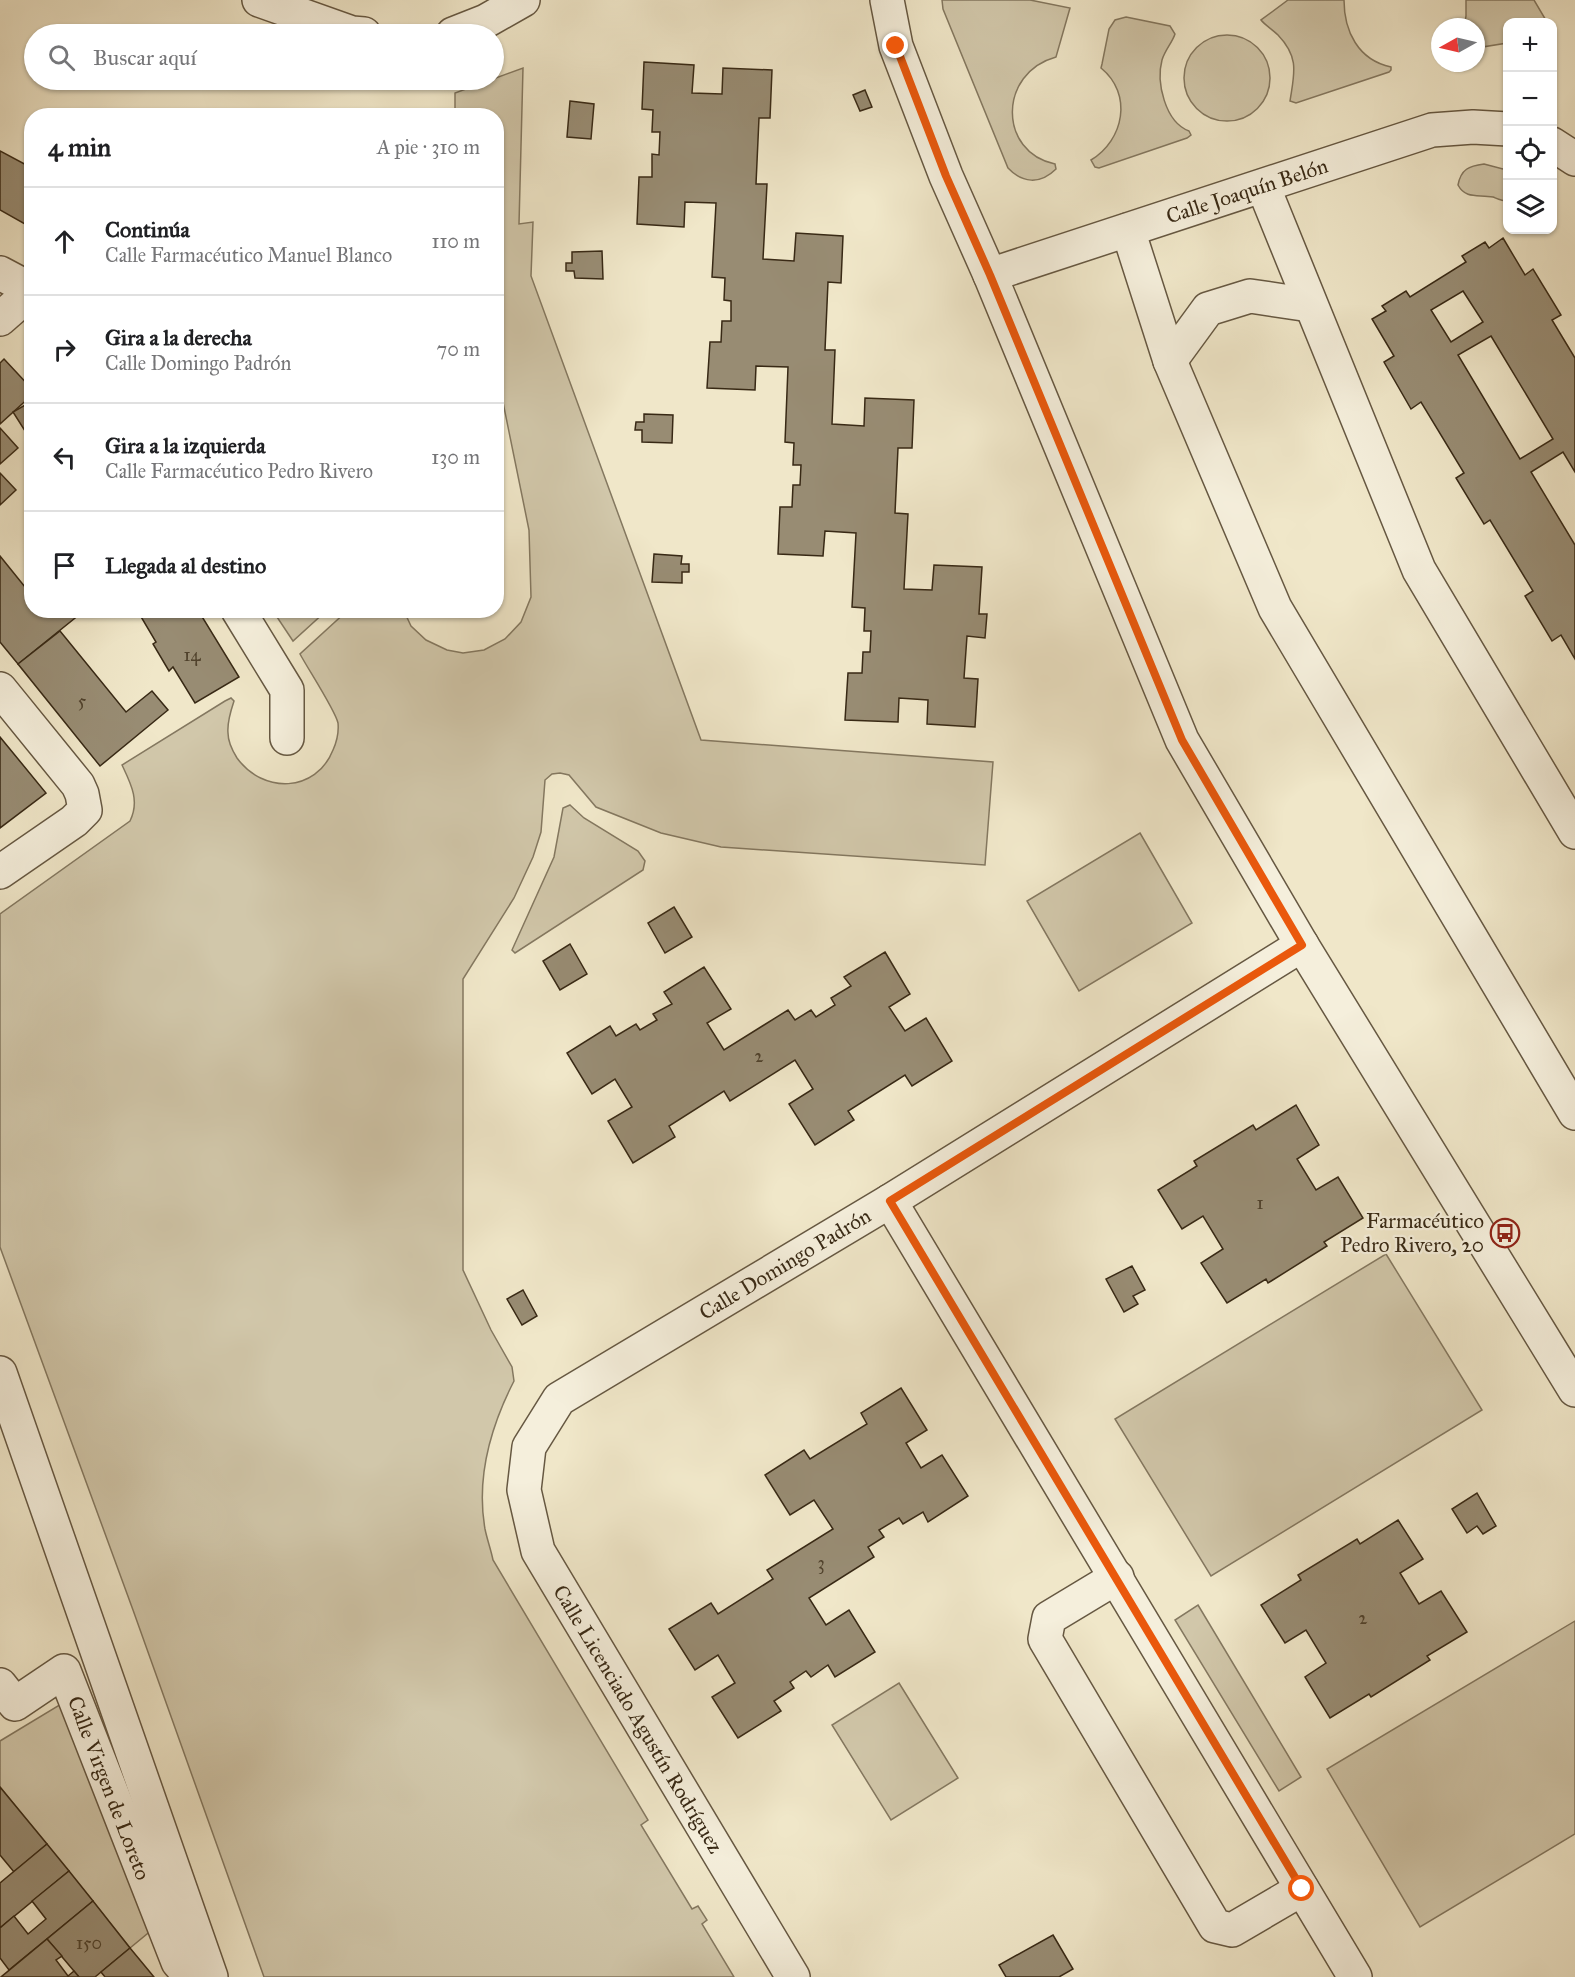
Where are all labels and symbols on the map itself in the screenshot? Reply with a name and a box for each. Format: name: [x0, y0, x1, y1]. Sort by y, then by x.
north arrow: [1431, 18, 1485, 72]
route end: [882, 32, 908, 58]
street label: Calle Joaquín Belón: [1163, 153, 1331, 229]
house number: 14: [183, 644, 202, 666]
house number: 5: [78, 690, 87, 712]
house number: 2: [755, 1045, 764, 1067]
house number: 1: [1256, 1192, 1264, 1214]
street label: Calle Domingo Padrón: [694, 1202, 876, 1326]
place label: Farmacéutico Pedro Rivero, 20: [1340, 1208, 1484, 1258]
bus stop icon: Farmacéutico Pedro Rivero, 20: [1489, 1217, 1521, 1249]
house number: 3: [817, 1552, 825, 1574]
street label: Calle Licenciado Agustín Rodríguez: [547, 1580, 729, 1858]
house number: 2: [1359, 1607, 1368, 1629]
street label: Calle Virgen de Loreto: [62, 1692, 156, 1884]
route start: [1288, 1875, 1314, 1901]
house number: 150: [76, 1932, 102, 1954]

